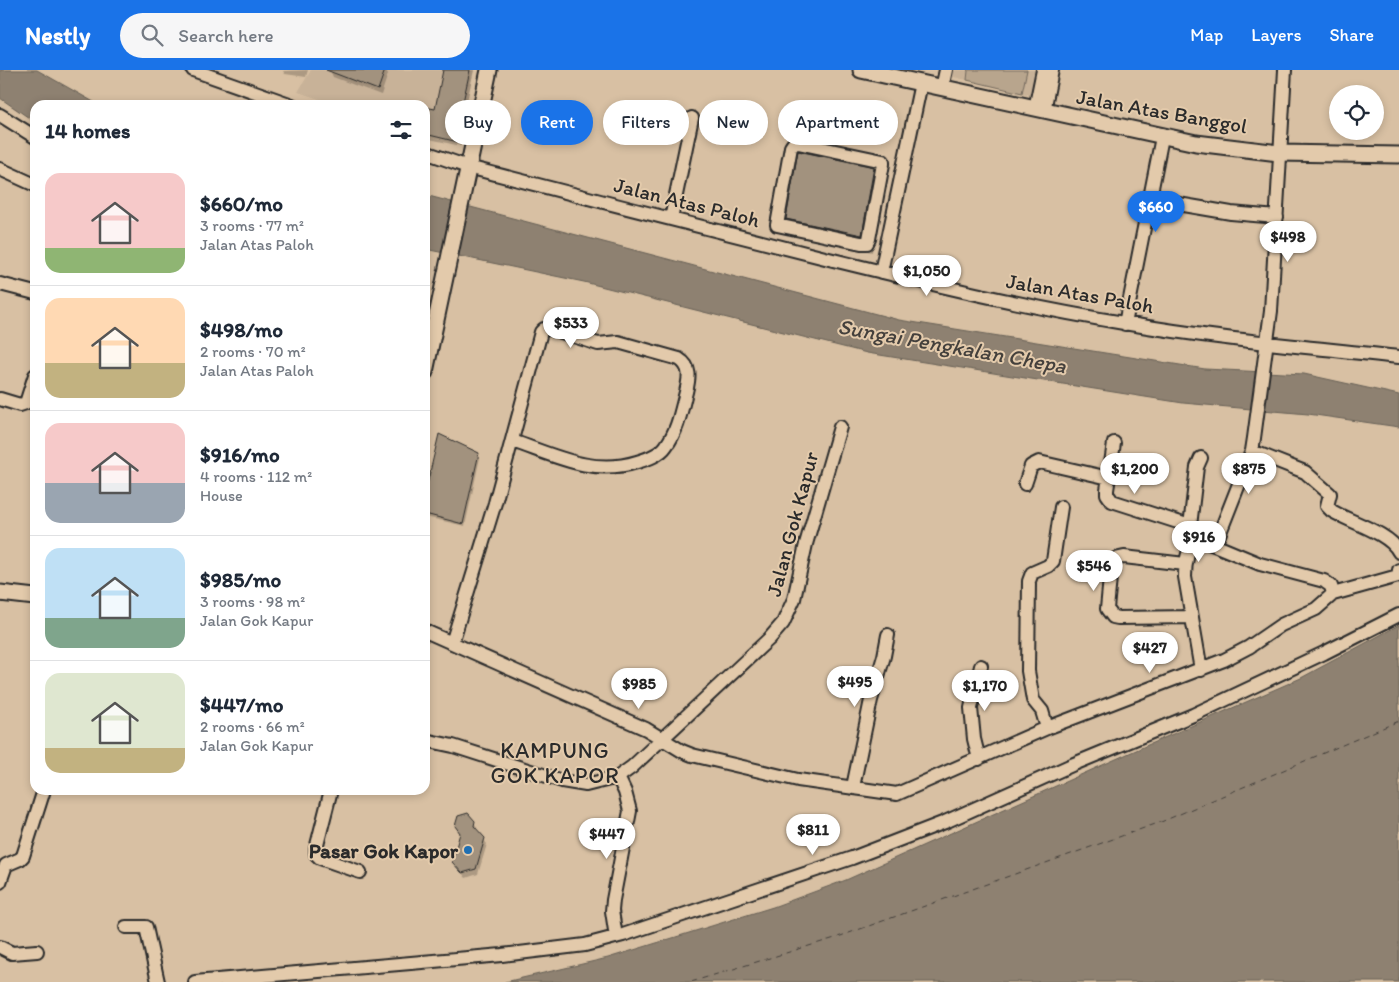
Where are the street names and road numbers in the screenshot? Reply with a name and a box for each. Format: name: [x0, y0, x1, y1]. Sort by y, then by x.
street label: Jalan Atas Banggol: [1075, 84, 1249, 138]
street label: Jalan Atas Paloh: [612, 172, 762, 232]
street label: Jalan Atas Paloh: [1004, 268, 1156, 318]
street label: Jalan Gok Kapur: [761, 449, 823, 599]

